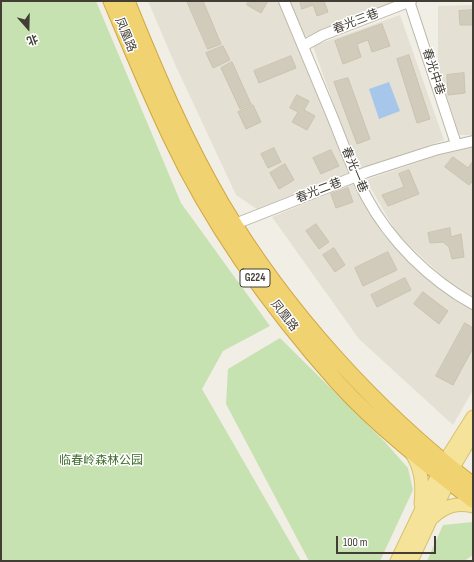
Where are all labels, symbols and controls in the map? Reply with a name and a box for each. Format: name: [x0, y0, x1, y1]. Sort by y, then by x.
street label: 春光三巷: [331, 7, 381, 37]
north arrow: [8, 8, 48, 48]
street label: 凤凰路: [111, 16, 139, 54]
text: 北: [25, 32, 40, 48]
street label: 春光中巷: [419, 47, 447, 97]
street label: 春光一巷: [338, 145, 370, 195]
street label: 春光二巷: [294, 176, 344, 206]
road number: G224: [240, 269, 270, 287]
street label: 凤凰路: [267, 297, 301, 335]
park label: 临春岭森林公园: [59, 454, 143, 468]
scale bar: [338, 528, 438, 554]
text: 100 m: [343, 535, 368, 550]

